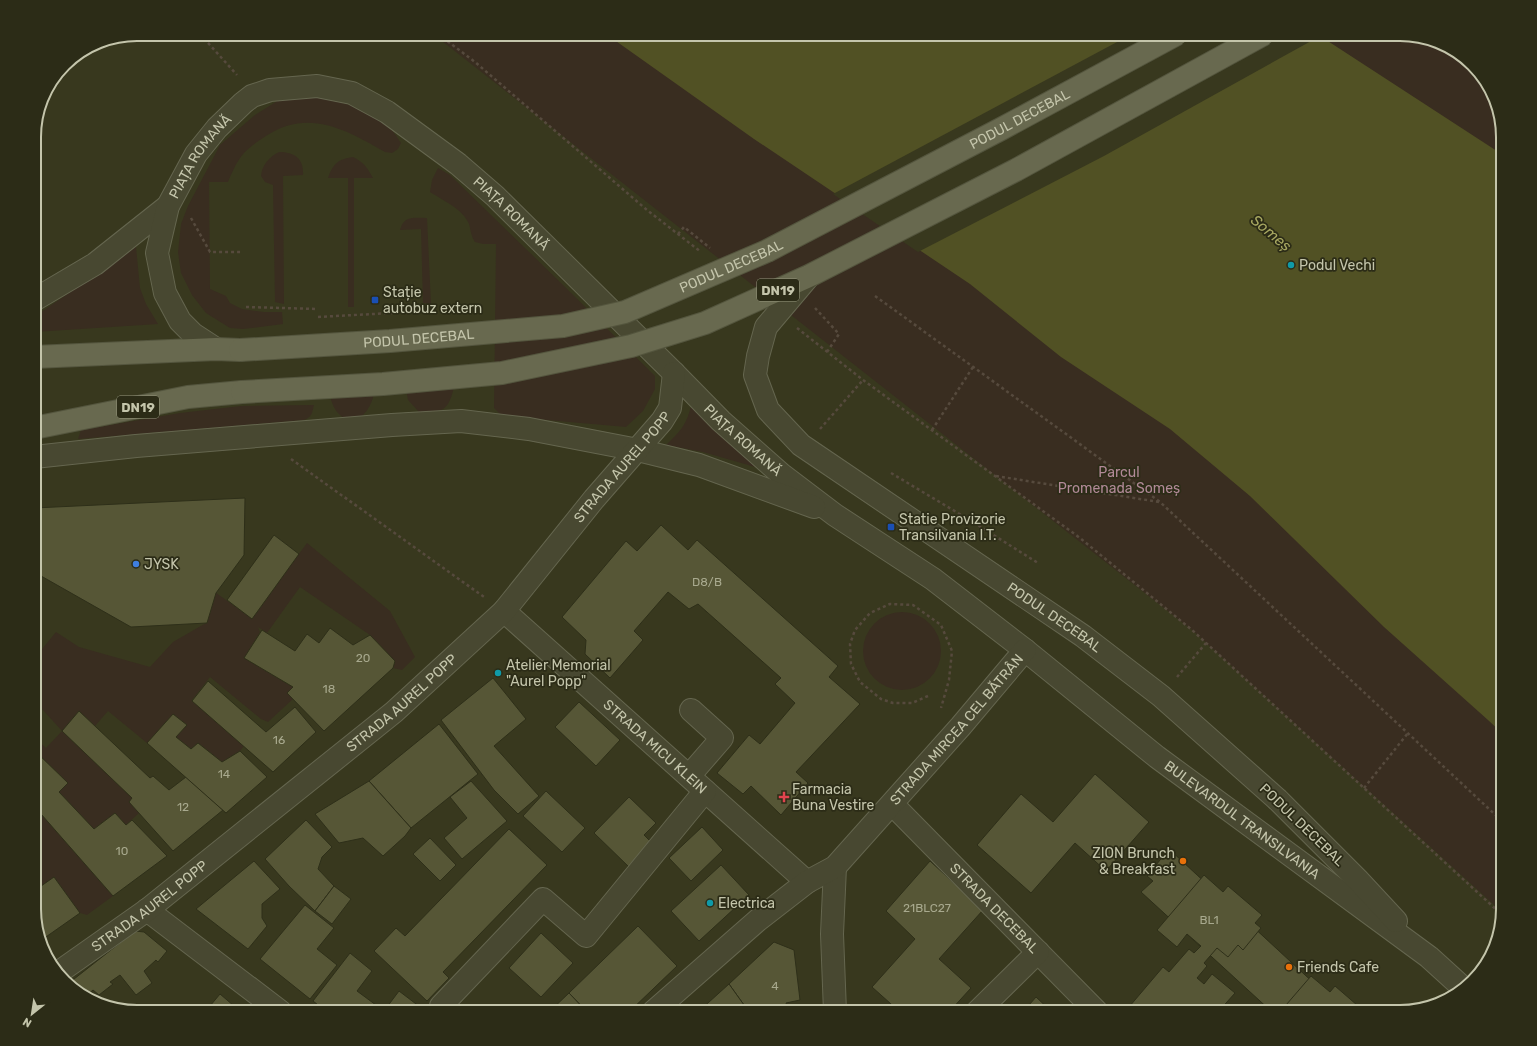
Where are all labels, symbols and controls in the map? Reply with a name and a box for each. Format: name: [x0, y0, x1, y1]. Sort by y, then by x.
street label: PODUL DECEBAL: [966, 85, 1073, 153]
street label: PIAȚA ROMANĂ: [165, 109, 235, 201]
street label: PIAȚA ROMANĂ: [470, 173, 554, 254]
water label: Someș: [1247, 211, 1295, 255]
street label: PODUL DECEBAL: [677, 236, 786, 296]
place label: Podul Vechi: [1299, 257, 1375, 274]
marker: Podul Vechi: [1286, 260, 1296, 270]
road number: DN19: [757, 279, 799, 301]
place label: Stație autobuz extern: [383, 284, 482, 317]
marker: Stație autobuz extern: [370, 295, 380, 305]
street label: PODUL DECEBAL: [363, 325, 475, 351]
road number: DN19: [117, 396, 159, 418]
street label: PIAȚA ROMANĂ: [700, 400, 786, 480]
street label: STRADA AUREL POPP: [570, 408, 674, 526]
park label: Parcul Promenada Someș: [1058, 464, 1180, 497]
place label: Statie Provizorie Transilvania I.T.: [899, 511, 1006, 544]
marker: Statie Provizorie Transilvania I.T.: [886, 522, 896, 532]
place label: JYSK: [144, 556, 179, 573]
marker: JYSK: [131, 559, 141, 569]
house number: D8/B: [692, 575, 722, 589]
street label: PODUL DECEBAL: [1004, 579, 1105, 656]
street label: STRADA AUREL POPP: [343, 650, 460, 755]
street label: STRADA MIRCEA CEL BĂTRÂN: [886, 650, 1027, 808]
house number: 20: [356, 651, 370, 665]
place label: Atelier Memorial "Aurel Popp": [506, 657, 611, 690]
marker: Atelier Memorial "Aurel Popp": [493, 668, 503, 678]
house number: 18: [323, 682, 335, 696]
street label: STRADA MICU KLEIN: [600, 696, 711, 797]
house number: 16: [273, 733, 285, 747]
street label: BULEVARDUL TRANSILVANIA: [1161, 757, 1324, 883]
house number: 14: [218, 767, 231, 781]
street label: PODUL DECEBAL: [1256, 780, 1348, 870]
place label: Farmacia Buna Vestire: [792, 781, 874, 814]
marker: Farmacia Buna Vestire: [779, 792, 789, 802]
house number: 12: [177, 800, 189, 814]
house number: 10: [116, 844, 128, 858]
place label: ZION Brunch & Breakfast: [1092, 845, 1176, 878]
marker: ZION Brunch & Breakfast: [1178, 856, 1188, 866]
street label: STRADA AUREL POPP: [88, 857, 211, 955]
street label: STRADA DECEBAL: [946, 859, 1043, 957]
place label: Electrica: [718, 895, 775, 912]
marker: Electrica: [705, 898, 715, 908]
house number: 21BLC27: [903, 901, 951, 915]
house number: BL1: [1199, 913, 1219, 927]
place label: Friends Cafe: [1297, 959, 1379, 976]
marker: Friends Cafe: [1284, 962, 1294, 972]
house number: 4: [771, 979, 779, 993]
north arrow: [12, 994, 52, 1034]
text: N: [21, 1015, 34, 1030]

